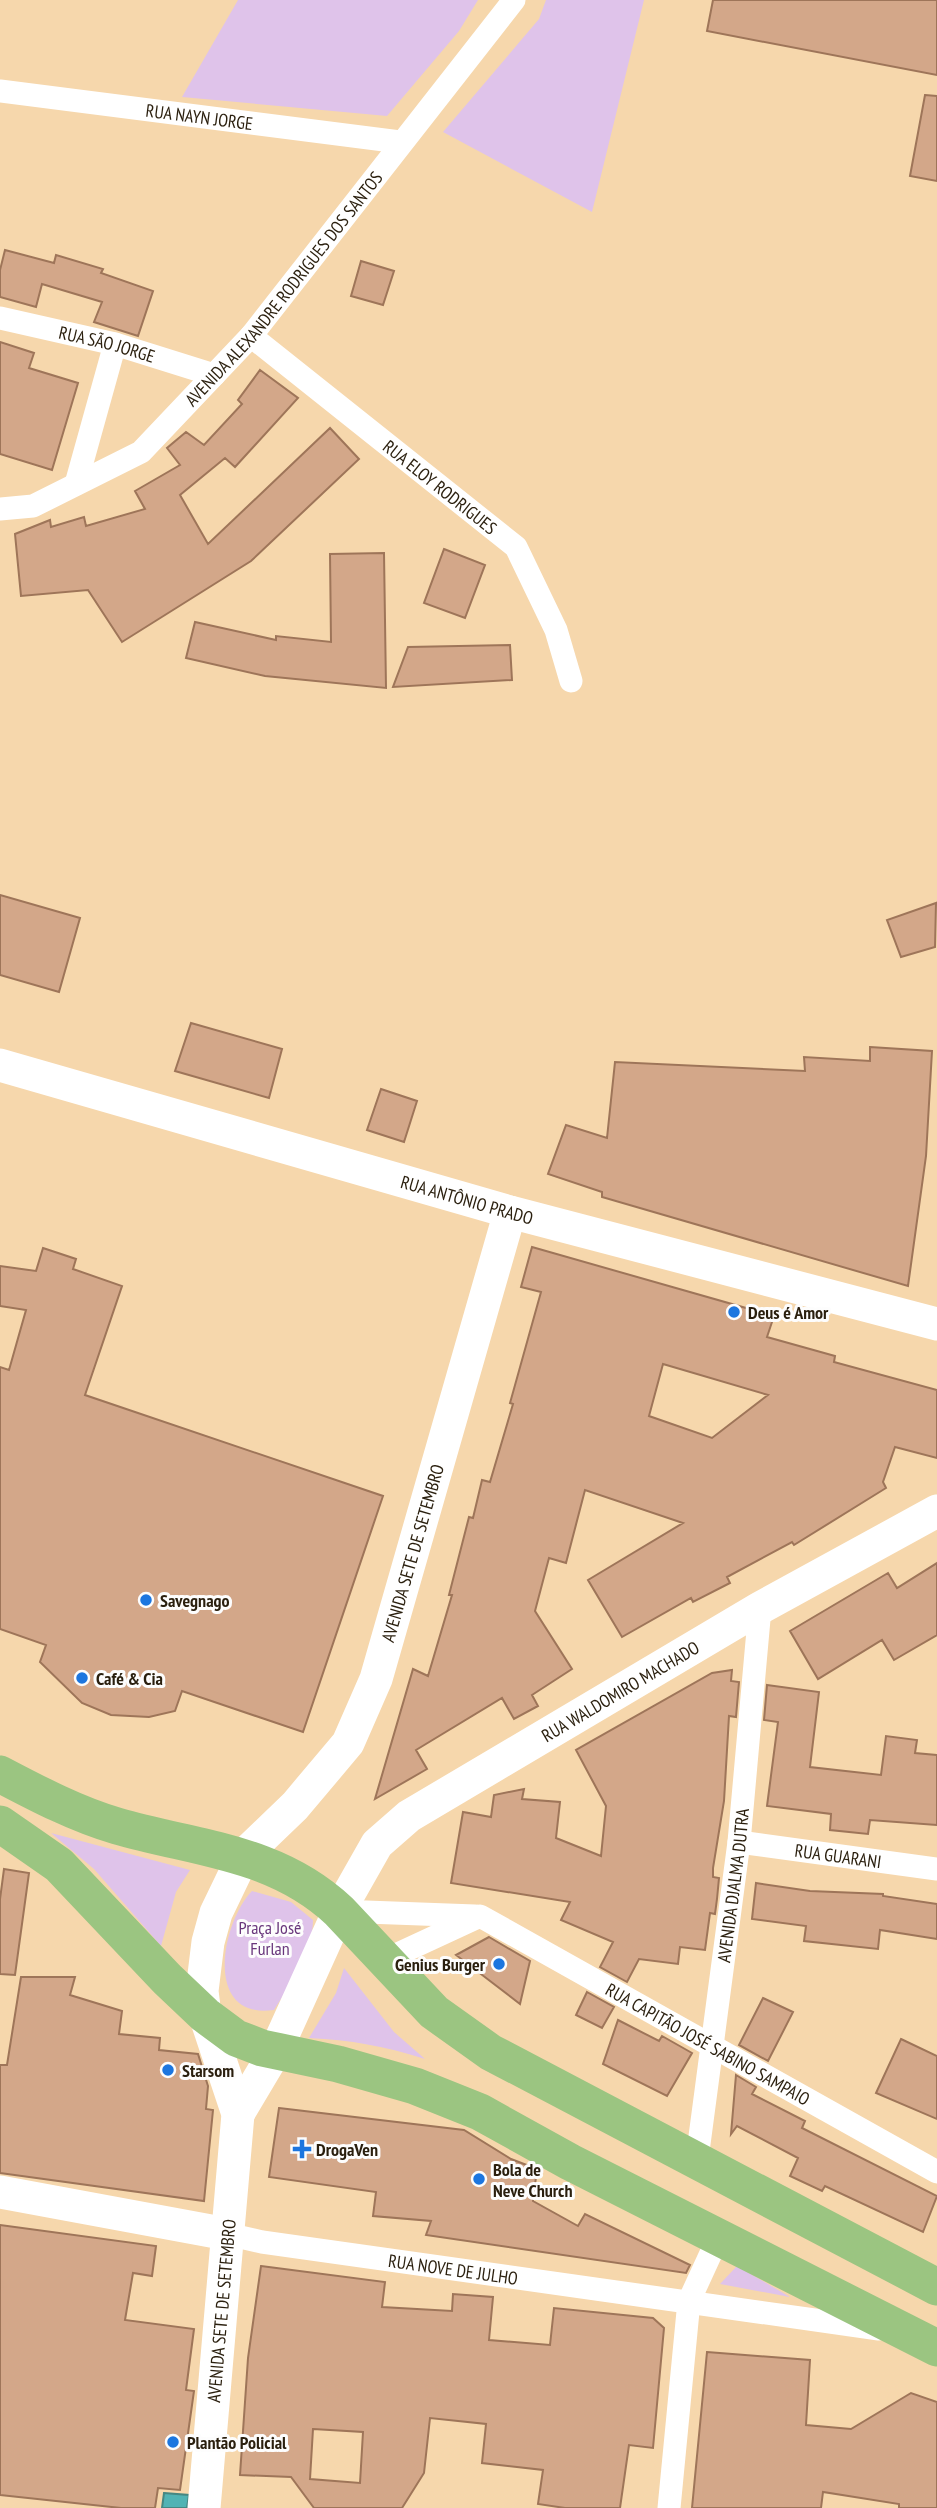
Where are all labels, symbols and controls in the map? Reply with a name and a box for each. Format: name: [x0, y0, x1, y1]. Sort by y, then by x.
street label: RUA NAYN JORGE: [145, 98, 254, 135]
street label: AVENIDA ALEXANDRE RODRIGUES DOS SANTOS: [180, 166, 387, 410]
street label: RUA SÃO JORGE: [57, 320, 158, 367]
street label: RUA ELOY RODRIGUES: [379, 434, 502, 539]
street label: RUA ANTÔNIO PRADO: [398, 1170, 536, 1229]
place label: Deus é Amor: [748, 1301, 829, 1324]
marker: Deus é Amor: [726, 1304, 742, 1320]
street label: AVENIDA SETE DE SETEMBRO: [376, 1461, 449, 1644]
place label: Savegnago: [160, 1589, 230, 1612]
marker: Savegnago: [138, 1592, 154, 1608]
street label: RUA WALDOMIRO MACHADO: [537, 1635, 703, 1747]
place label: Café & Cia: [96, 1667, 163, 1690]
marker: Café & Cia: [74, 1670, 90, 1686]
street label: AVENIDA DJALMA DUTRA: [712, 1807, 754, 1964]
street label: RUA GUARANI: [793, 1838, 883, 1873]
park label: Praça José Furlan: [239, 1916, 301, 1960]
place label: Genius Burger: [395, 1953, 486, 1976]
marker: Genius Burger: [491, 1956, 507, 1972]
street label: RUA CAPITÃO JOSÉ SABINO SAMPAIO: [602, 1977, 814, 2110]
place label: Starsom: [182, 2059, 234, 2082]
marker: Starsom: [160, 2062, 176, 2078]
place label: DrogaVen: [316, 2138, 378, 2161]
marker: DrogaVen: [294, 2141, 310, 2157]
place label: Bola de Neve Church: [493, 2158, 573, 2202]
marker: Bola de Neve Church: [471, 2171, 487, 2187]
street label: AVENIDA SETE DE SETEMBRO: [202, 2218, 240, 2403]
street label: RUA NOVE DE JULHO: [387, 2248, 520, 2289]
place label: Plantão Policial: [187, 2431, 287, 2454]
marker: Plantão Policial: [165, 2434, 181, 2450]

